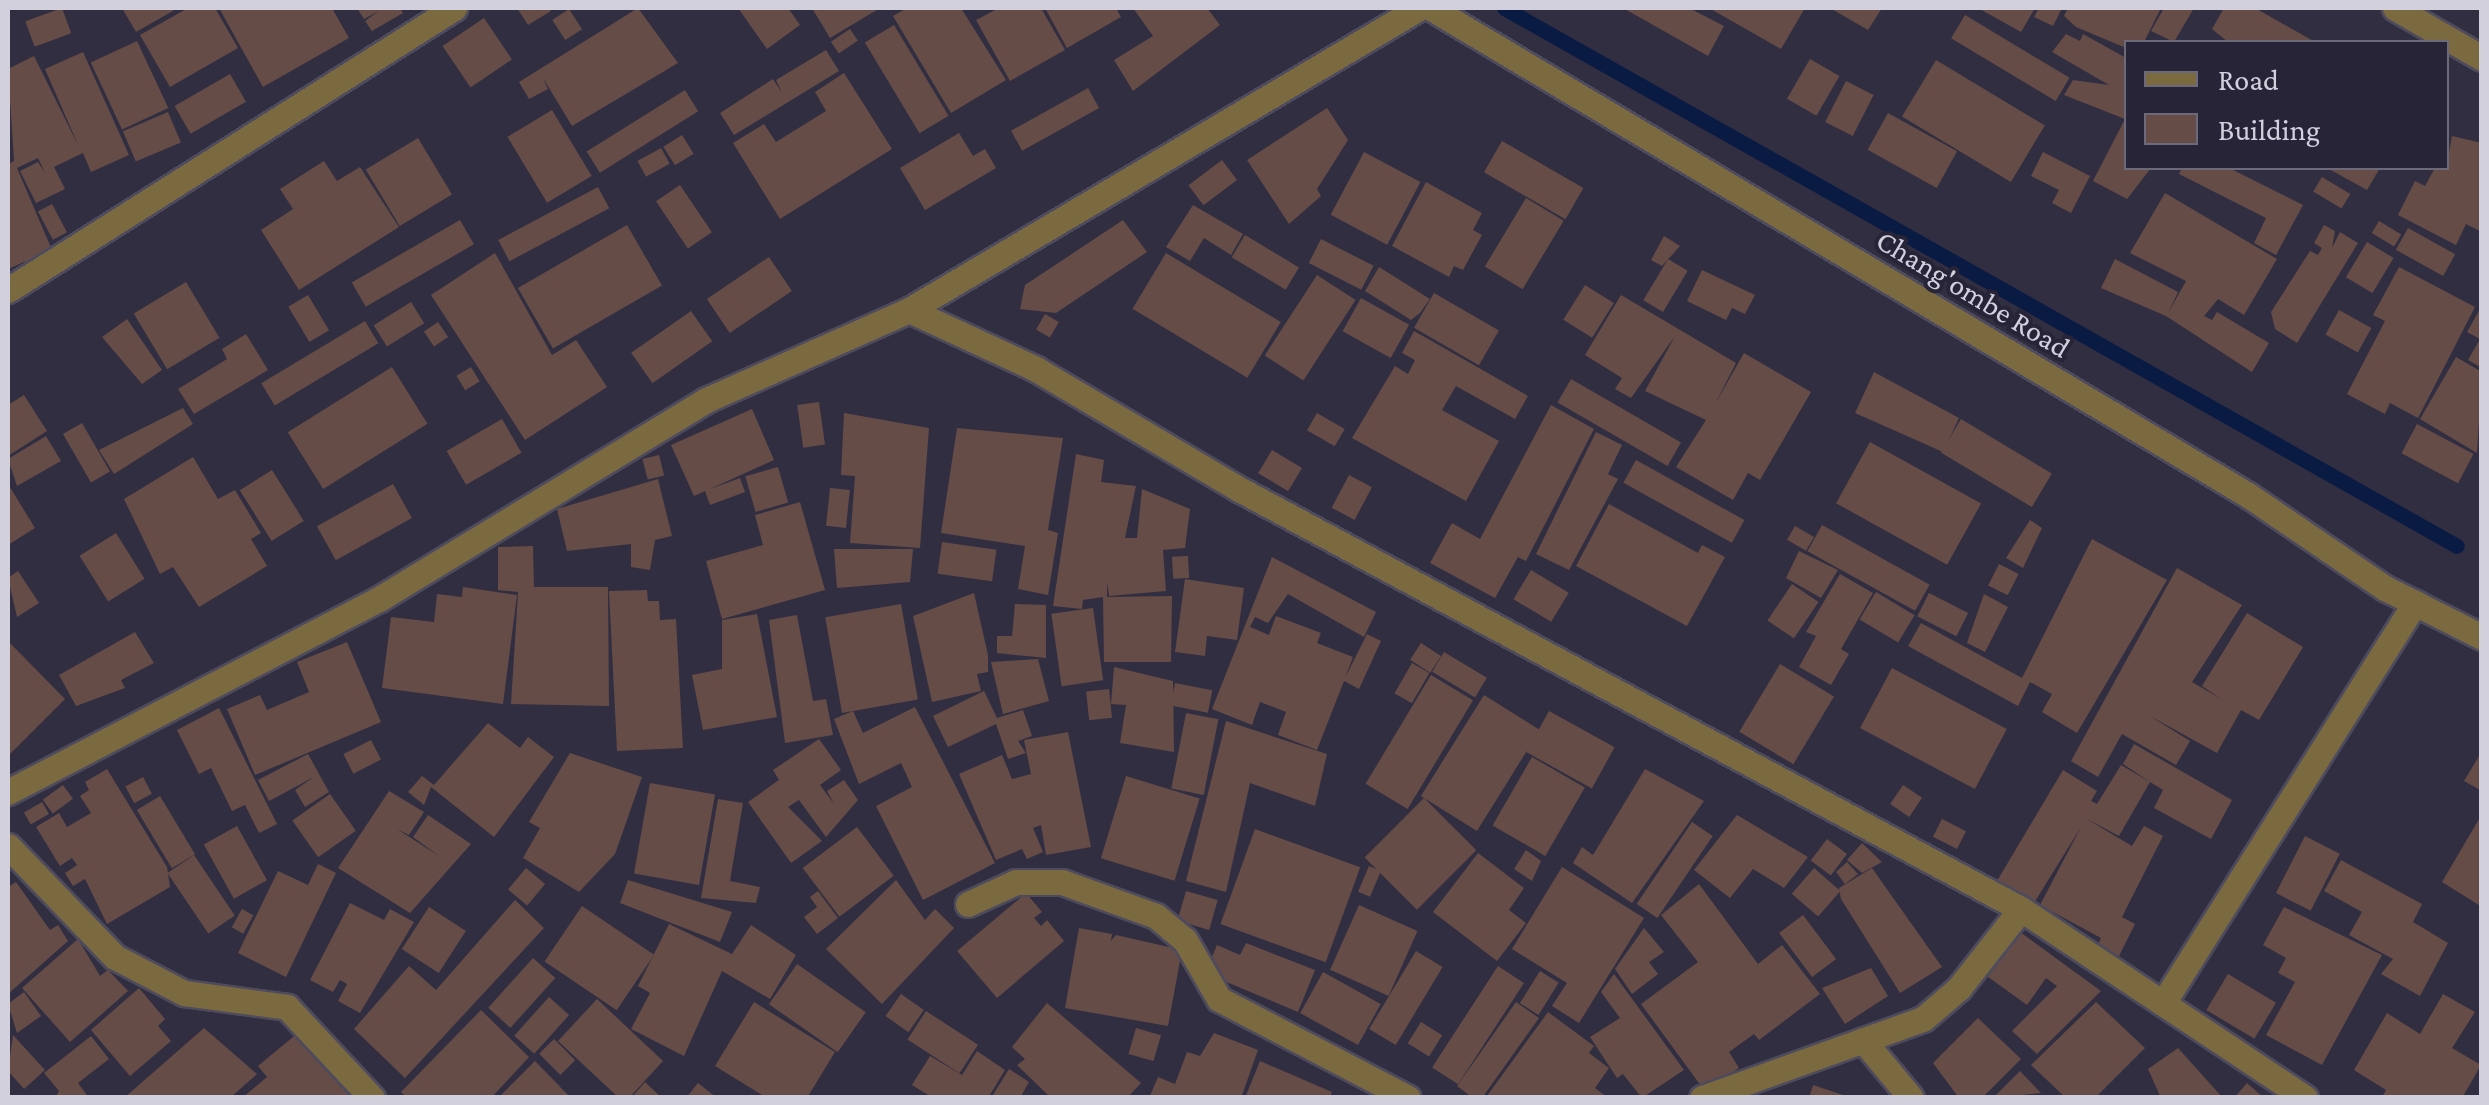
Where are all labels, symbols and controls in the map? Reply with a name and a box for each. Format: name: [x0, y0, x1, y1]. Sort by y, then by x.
legend: [2124, 40, 2449, 170]
text: Road: [2218, 63, 2279, 96]
text: Building: [2218, 113, 2320, 146]
street label: Chang'ombe Road: [1870, 222, 2076, 366]

